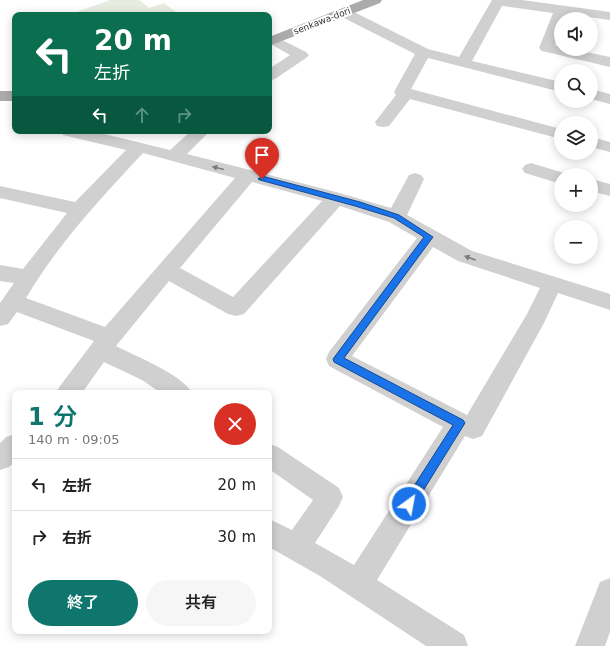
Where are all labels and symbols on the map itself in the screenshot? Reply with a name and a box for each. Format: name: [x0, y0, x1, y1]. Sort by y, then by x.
street label: senkawa-dori: [292, 6, 352, 36]
pin: [245, 138, 279, 179]
one-way arrow: [211, 164, 224, 170]
one-way arrow: [464, 254, 476, 260]
position arrow: [388, 483, 430, 525]

